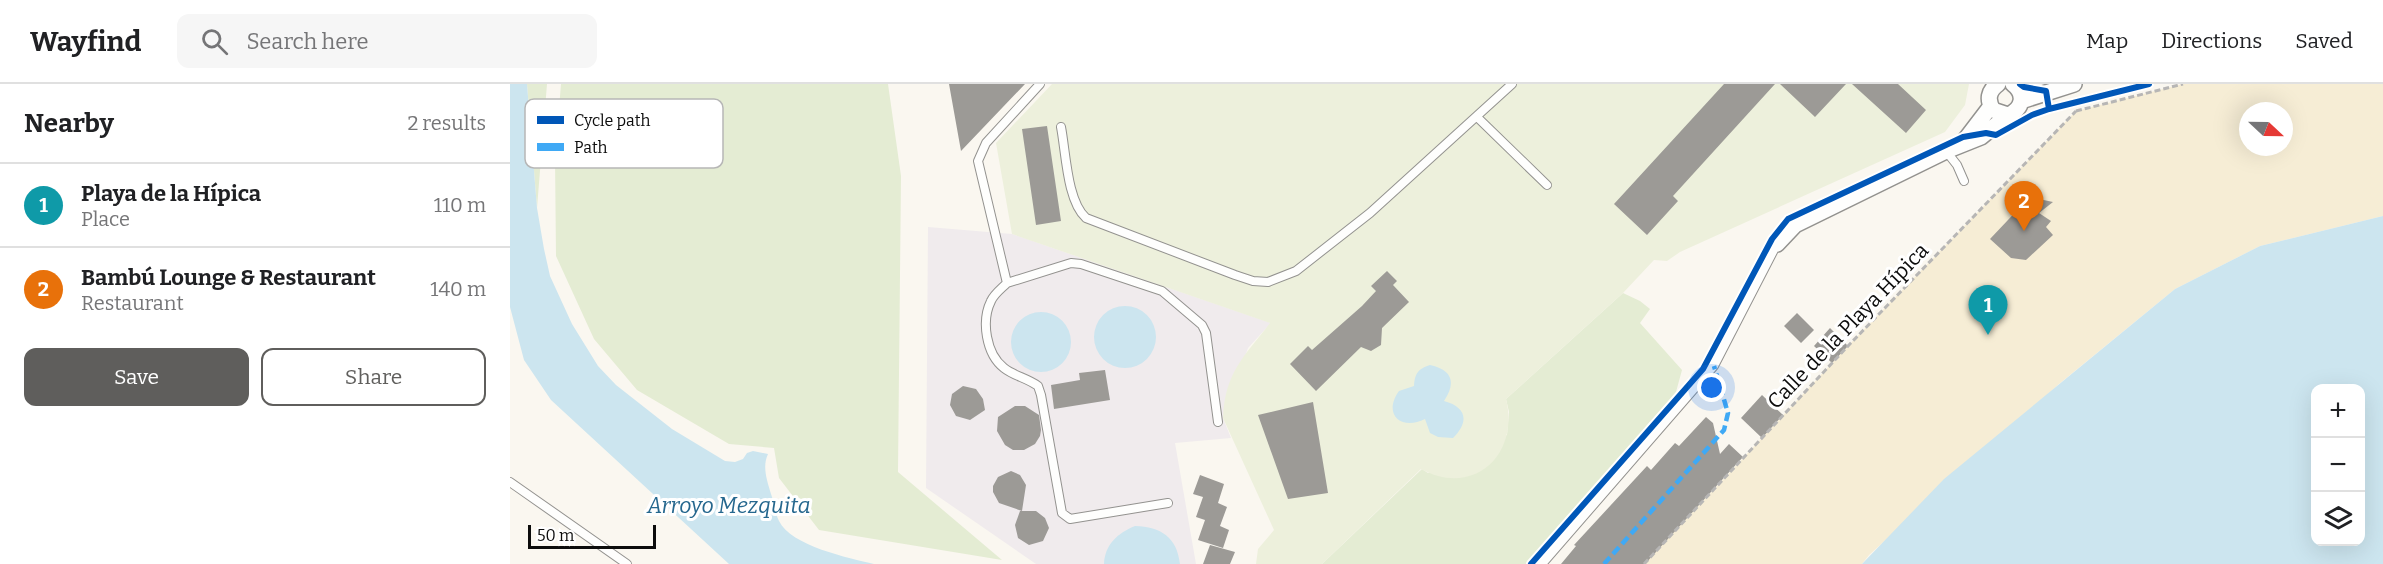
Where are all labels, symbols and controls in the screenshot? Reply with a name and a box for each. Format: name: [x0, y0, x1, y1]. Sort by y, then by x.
search box: [177, 14, 597, 68]
text: Wayfind: [30, 25, 141, 58]
icon: search: [198, 25, 231, 58]
text: Search here: [246, 28, 369, 55]
text: Map: [2086, 28, 2128, 54]
text: Directions: [2161, 28, 2262, 54]
text: Saved: [2295, 28, 2353, 54]
legend: [525, 99, 723, 168]
north arrow: [2239, 102, 2293, 156]
text: Nearby: [24, 108, 114, 139]
text: 2 results: [407, 111, 486, 135]
text: Cycle path: [574, 111, 650, 130]
text: Path: [574, 138, 608, 157]
text: Playa de la Hípica: [81, 180, 261, 207]
pin: 2: [2004, 182, 2044, 231]
text: 1: [39, 193, 48, 217]
text: 110 m: [434, 193, 486, 217]
text: Place: [81, 207, 130, 231]
street label: Calle de la Playa Hípica: [1762, 237, 1934, 414]
text: Bambú Lounge & Restaurant: [81, 264, 376, 291]
text: 2: [38, 277, 49, 301]
text: 140 m: [430, 277, 486, 301]
pin: 1: [1968, 286, 2008, 335]
text: Restaurant: [81, 291, 184, 315]
button: Save: [24, 348, 249, 406]
button: Share: [261, 348, 486, 406]
your location: [1697, 373, 1726, 402]
map controls: [2311, 384, 2365, 546]
button: +: [2311, 384, 2365, 438]
button: −: [2311, 438, 2365, 492]
water label: Arroyo Mezquita: [646, 492, 811, 519]
button: layers: [2311, 492, 2365, 546]
scale bar: [528, 522, 656, 550]
text: 50 m: [537, 526, 574, 545]

